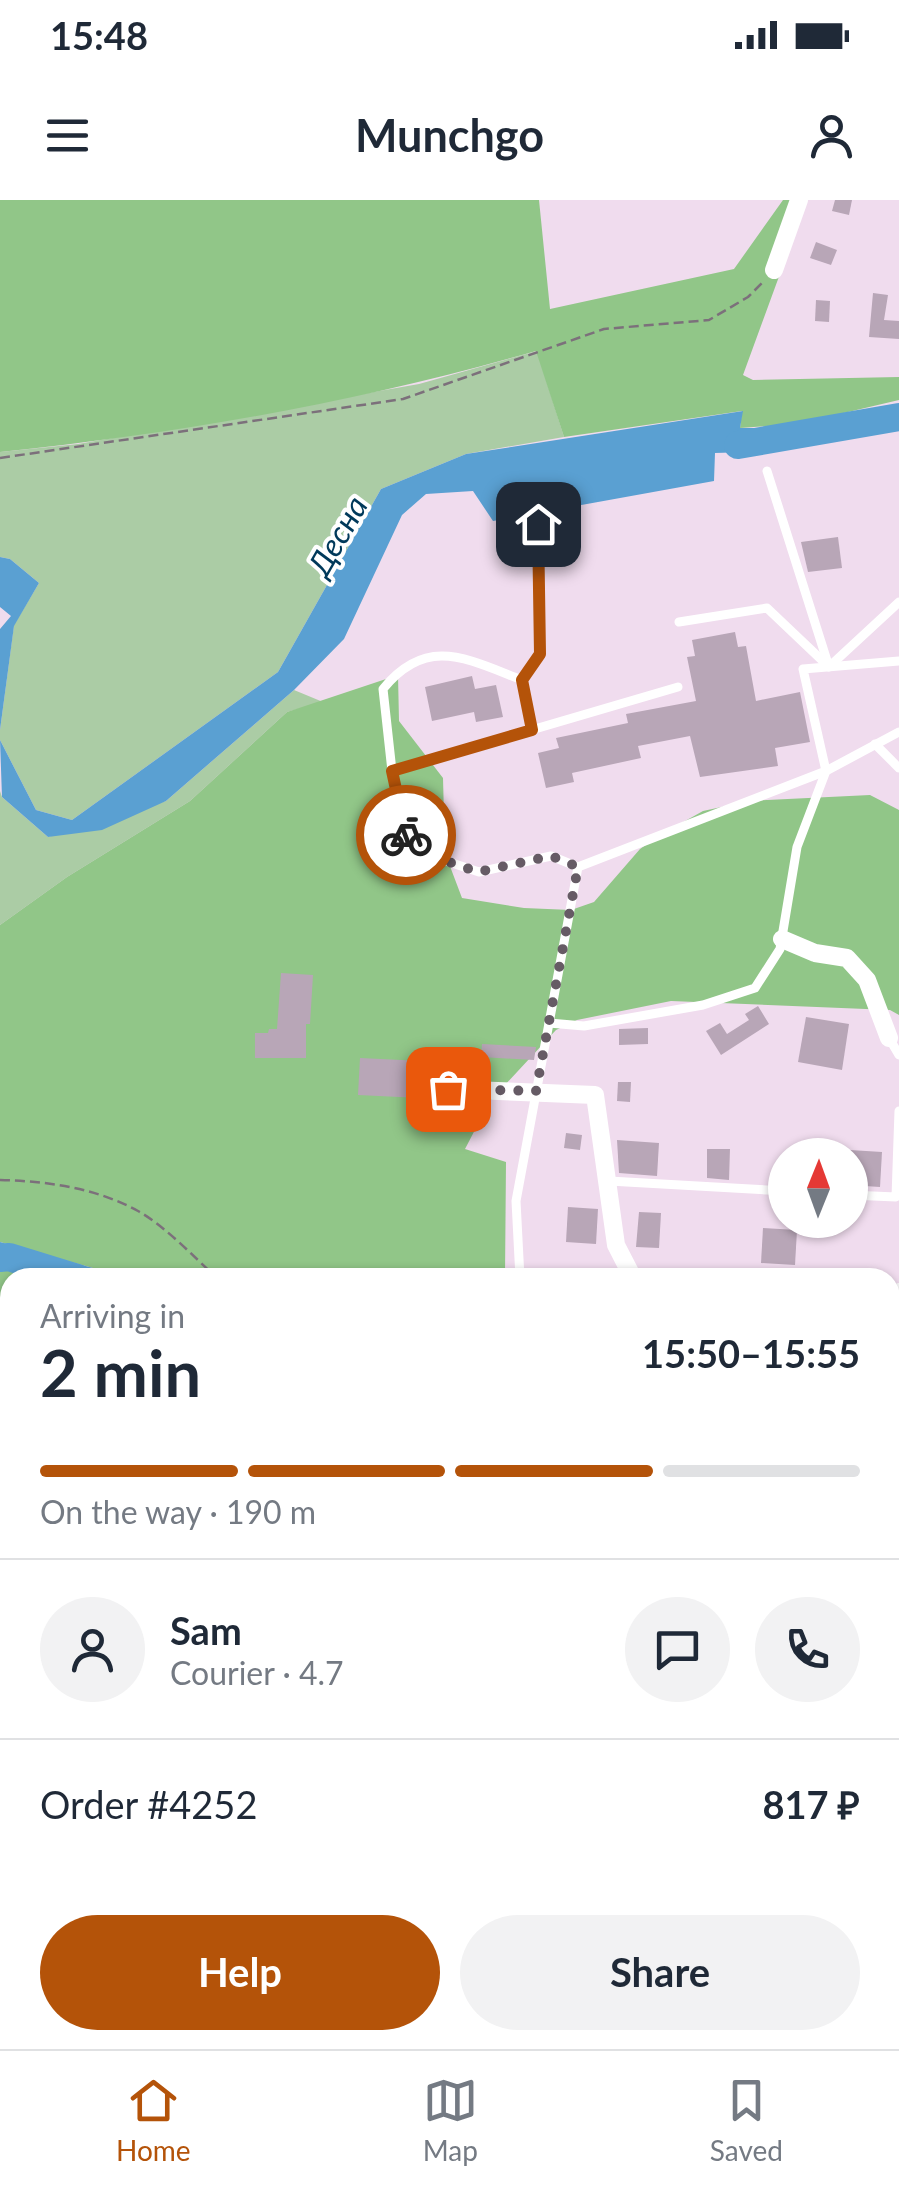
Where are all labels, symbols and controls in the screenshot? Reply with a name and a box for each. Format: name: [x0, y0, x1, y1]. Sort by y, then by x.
text: 15:48: [50, 12, 148, 58]
icon: menu: [40, 108, 95, 163]
text: Munchgo: [355, 108, 544, 162]
icon: person: [804, 108, 859, 163]
pin: [496, 482, 581, 567]
water label: Десна: [297, 489, 375, 584]
icon: home: [511, 497, 566, 552]
courier: [356, 785, 456, 885]
icon: bike: [379, 808, 434, 863]
pin: [406, 1047, 491, 1132]
icon: bag: [421, 1062, 476, 1117]
north arrow: [768, 1138, 868, 1238]
map controls: [768, 1138, 868, 1238]
text: Arriving in: [40, 1296, 185, 1335]
text: 15:50–15:55: [642, 1330, 860, 1376]
text: 2 min: [40, 1333, 201, 1411]
text: On the way · 190 m: [40, 1492, 316, 1531]
button: person: [40, 1597, 145, 1702]
button: chat: [625, 1597, 730, 1702]
button: phone: [755, 1597, 860, 1702]
text: Sam: [170, 1607, 242, 1653]
text: Courier · 4.7: [170, 1653, 344, 1692]
text: Order #4252: [40, 1781, 257, 1827]
text: 817 ₽: [763, 1781, 860, 1827]
button: Help: [40, 1915, 440, 2030]
button: Share: [460, 1915, 860, 2030]
tab: Home: [116, 2073, 191, 2167]
tab: Map: [423, 2073, 478, 2167]
tab: Saved: [710, 2073, 783, 2167]

